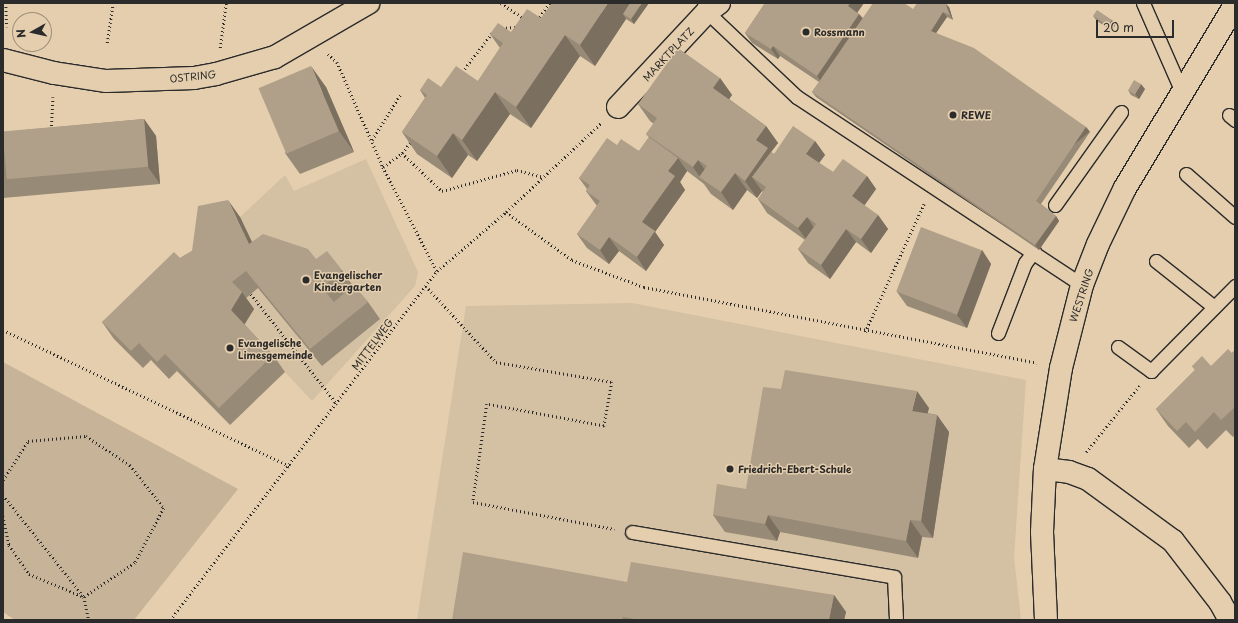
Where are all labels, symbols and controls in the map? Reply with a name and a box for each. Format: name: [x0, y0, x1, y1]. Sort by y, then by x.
north arrow: [12, 12, 52, 52]
scale bar: [1098, 12, 1176, 38]
text: 20 m: [1103, 18, 1134, 36]
street label: MARKTPLATZ: [640, 25, 696, 83]
place label: Rossmann: [814, 26, 865, 38]
marker: Rossmann: [801, 27, 811, 37]
text: N: [12, 28, 30, 39]
street label: OSTRING: [169, 68, 217, 84]
place label: REWE: [961, 109, 991, 121]
marker: REWE: [948, 110, 958, 120]
street label: WESTRING: [1067, 266, 1095, 324]
place label: Evangelischer Kindergarten: [314, 268, 383, 292]
marker: Evangelischer Kindergarten: [301, 275, 311, 285]
street label: MITTELWEG: [349, 316, 395, 372]
place label: Evangelische Limesgemeinde: [238, 336, 313, 360]
marker: Evangelische Limesgemeinde: [225, 343, 235, 353]
place label: Friedrich-Ebert-Schule: [738, 463, 851, 475]
marker: Friedrich-Ebert-Schule: [725, 464, 735, 474]

